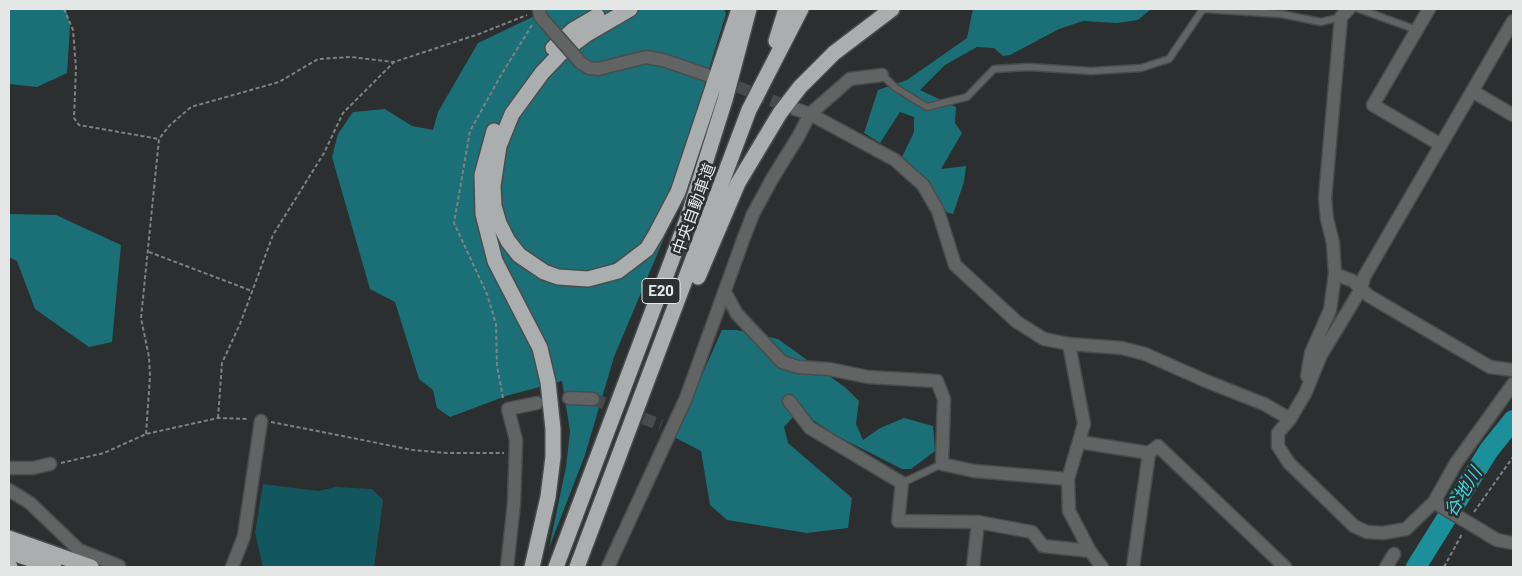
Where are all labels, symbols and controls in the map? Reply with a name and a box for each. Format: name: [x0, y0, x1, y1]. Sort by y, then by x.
street label: 中央自動車道: [669, 161, 719, 257]
road number: E20: [642, 278, 680, 304]
water label: 谷地川: [1440, 463, 1486, 521]

